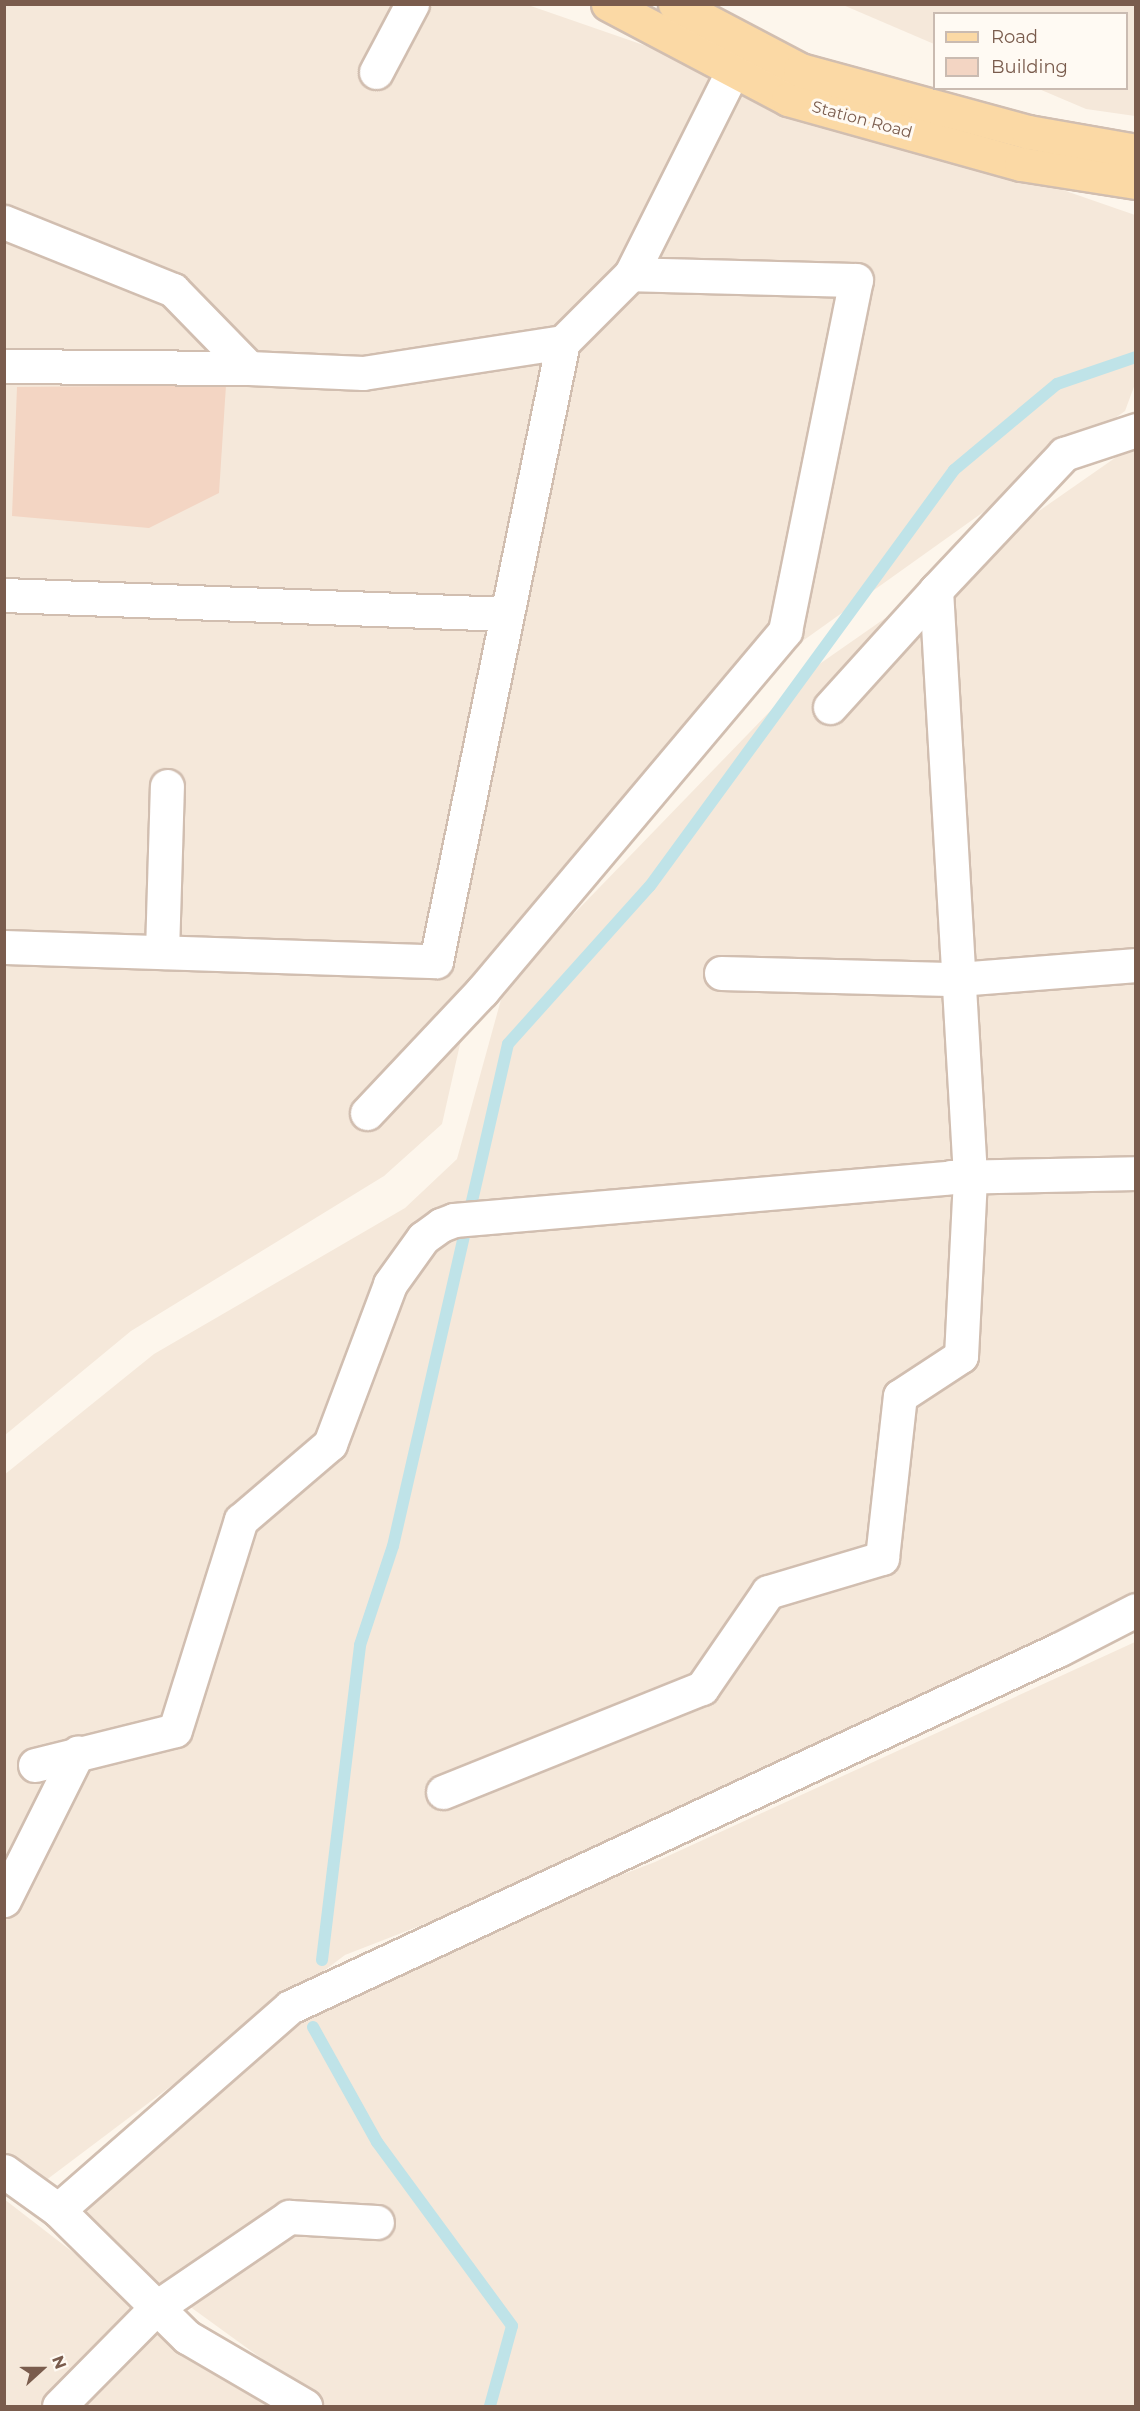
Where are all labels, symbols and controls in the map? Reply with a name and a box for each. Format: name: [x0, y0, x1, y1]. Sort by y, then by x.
legend: [933, 12, 1128, 90]
text: Road: [991, 26, 1038, 48]
text: Building: [991, 56, 1068, 78]
street label: Station Road: [810, 97, 914, 143]
north arrow: [12, 2339, 72, 2399]
text: N: [48, 2353, 70, 2372]

